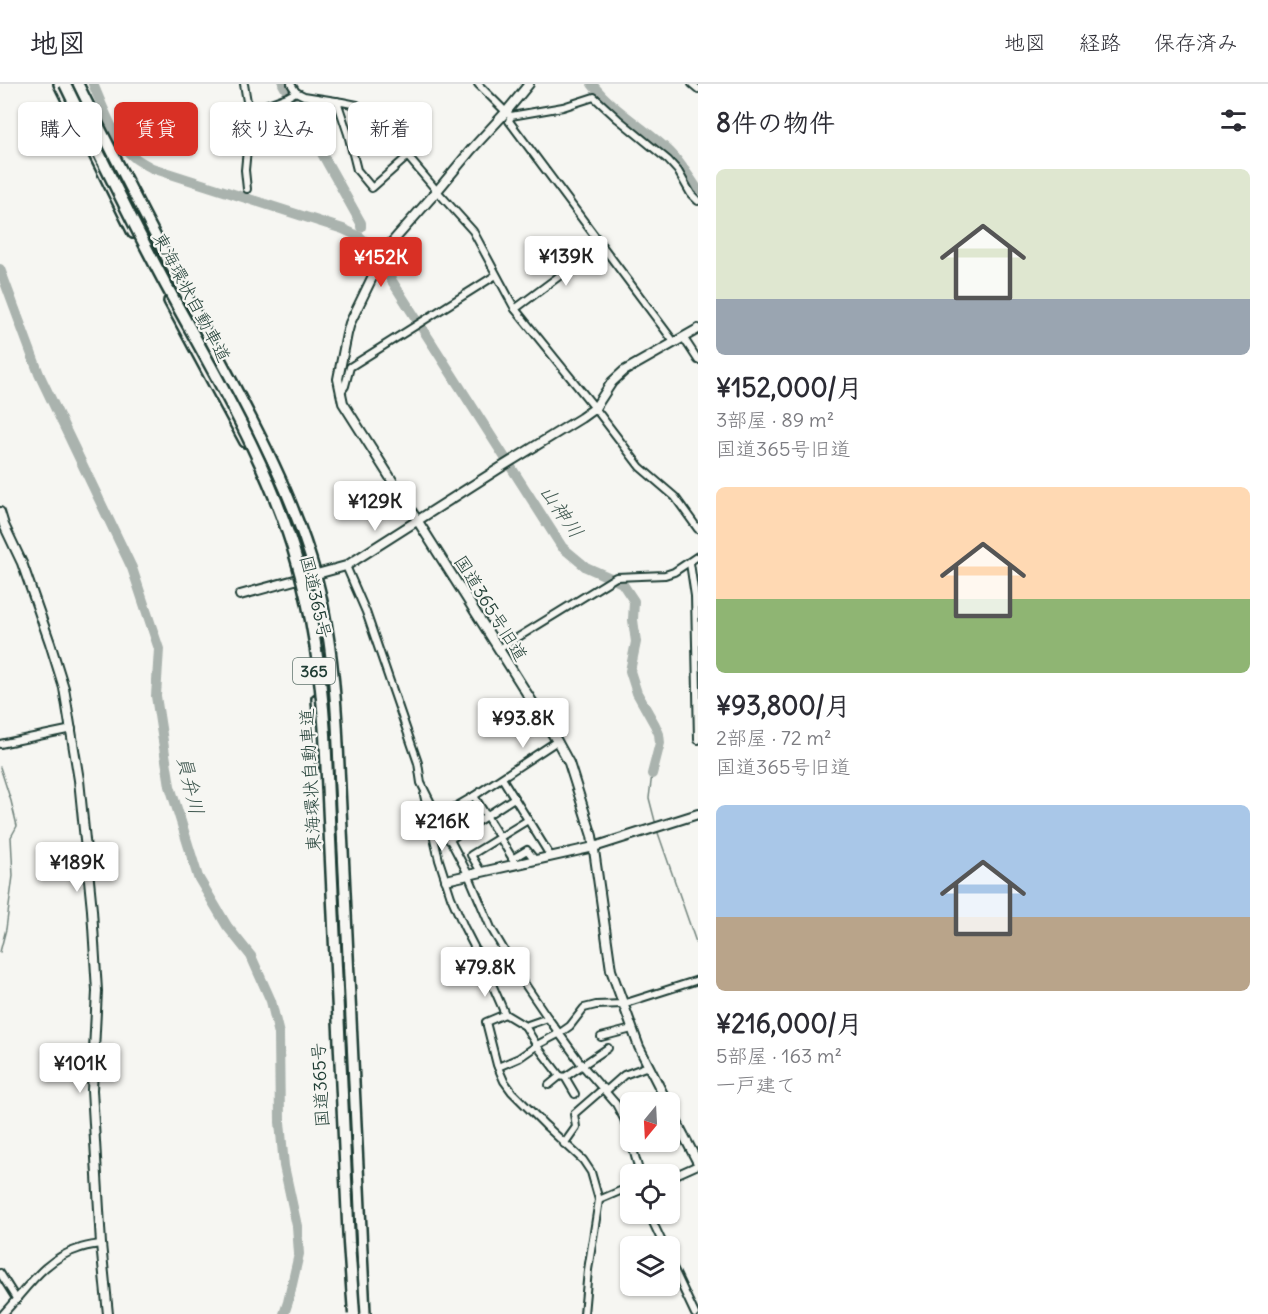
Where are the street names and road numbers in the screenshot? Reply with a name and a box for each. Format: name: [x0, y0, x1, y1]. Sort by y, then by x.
street label: 東海環状自動車道: [148, 228, 236, 366]
street label: 国道365号旧道: [449, 551, 533, 665]
street label: 国道365号: [295, 553, 337, 641]
road number: 365: [293, 658, 335, 684]
street label: 東海環状自動車道: [295, 707, 325, 853]
street label: 国道365号: [306, 1042, 334, 1128]

